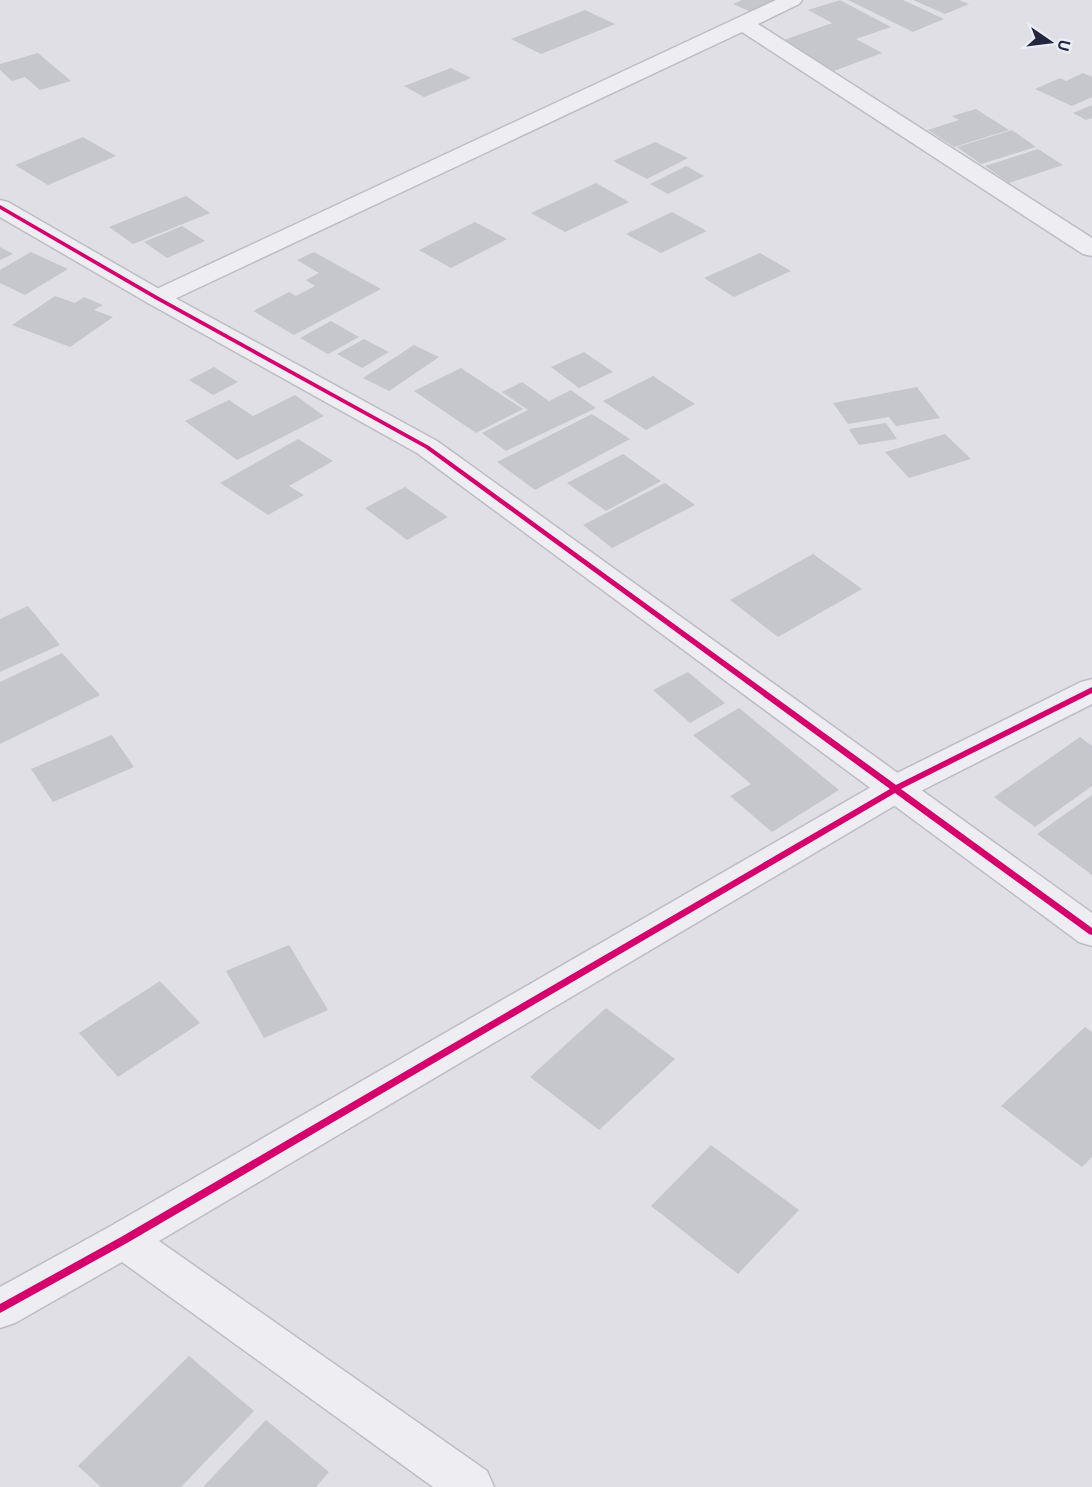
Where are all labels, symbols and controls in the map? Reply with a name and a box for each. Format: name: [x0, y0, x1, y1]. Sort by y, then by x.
north arrow: [1020, 12, 1080, 72]
text: U: [1054, 38, 1075, 53]

